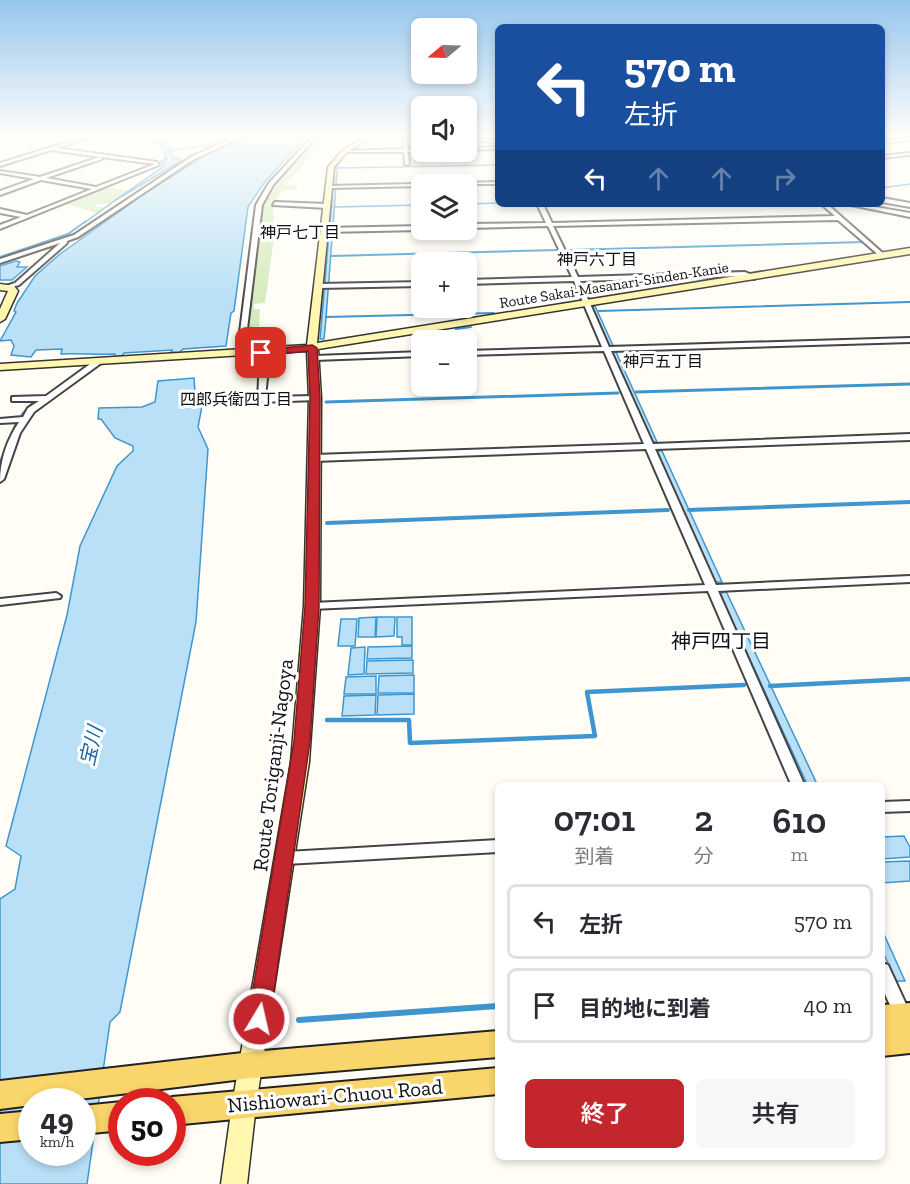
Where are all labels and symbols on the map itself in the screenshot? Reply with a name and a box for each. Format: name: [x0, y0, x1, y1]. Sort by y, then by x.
north arrow: [411, 18, 477, 84]
district label: 神戸七丁目: [260, 223, 340, 242]
district label: 神戸六丁目: [557, 250, 637, 269]
street label: Route Sakai-Masanari-Sinden-Kanie: [498, 258, 730, 312]
pin: [235, 327, 286, 378]
district label: 神戸五丁目: [623, 352, 703, 371]
district label: 四郎兵衛四丁目: [180, 390, 292, 409]
district label: 神戸四丁目: [671, 629, 771, 653]
street label: Route Toriganji-Nagoya: [247, 657, 299, 873]
water label: 宝川: [75, 722, 108, 768]
position arrow: [227, 987, 291, 1051]
street label: Nishiowari-Chuou Road: [226, 1074, 444, 1117]
speed limit sign: 50: [108, 1088, 186, 1166]

